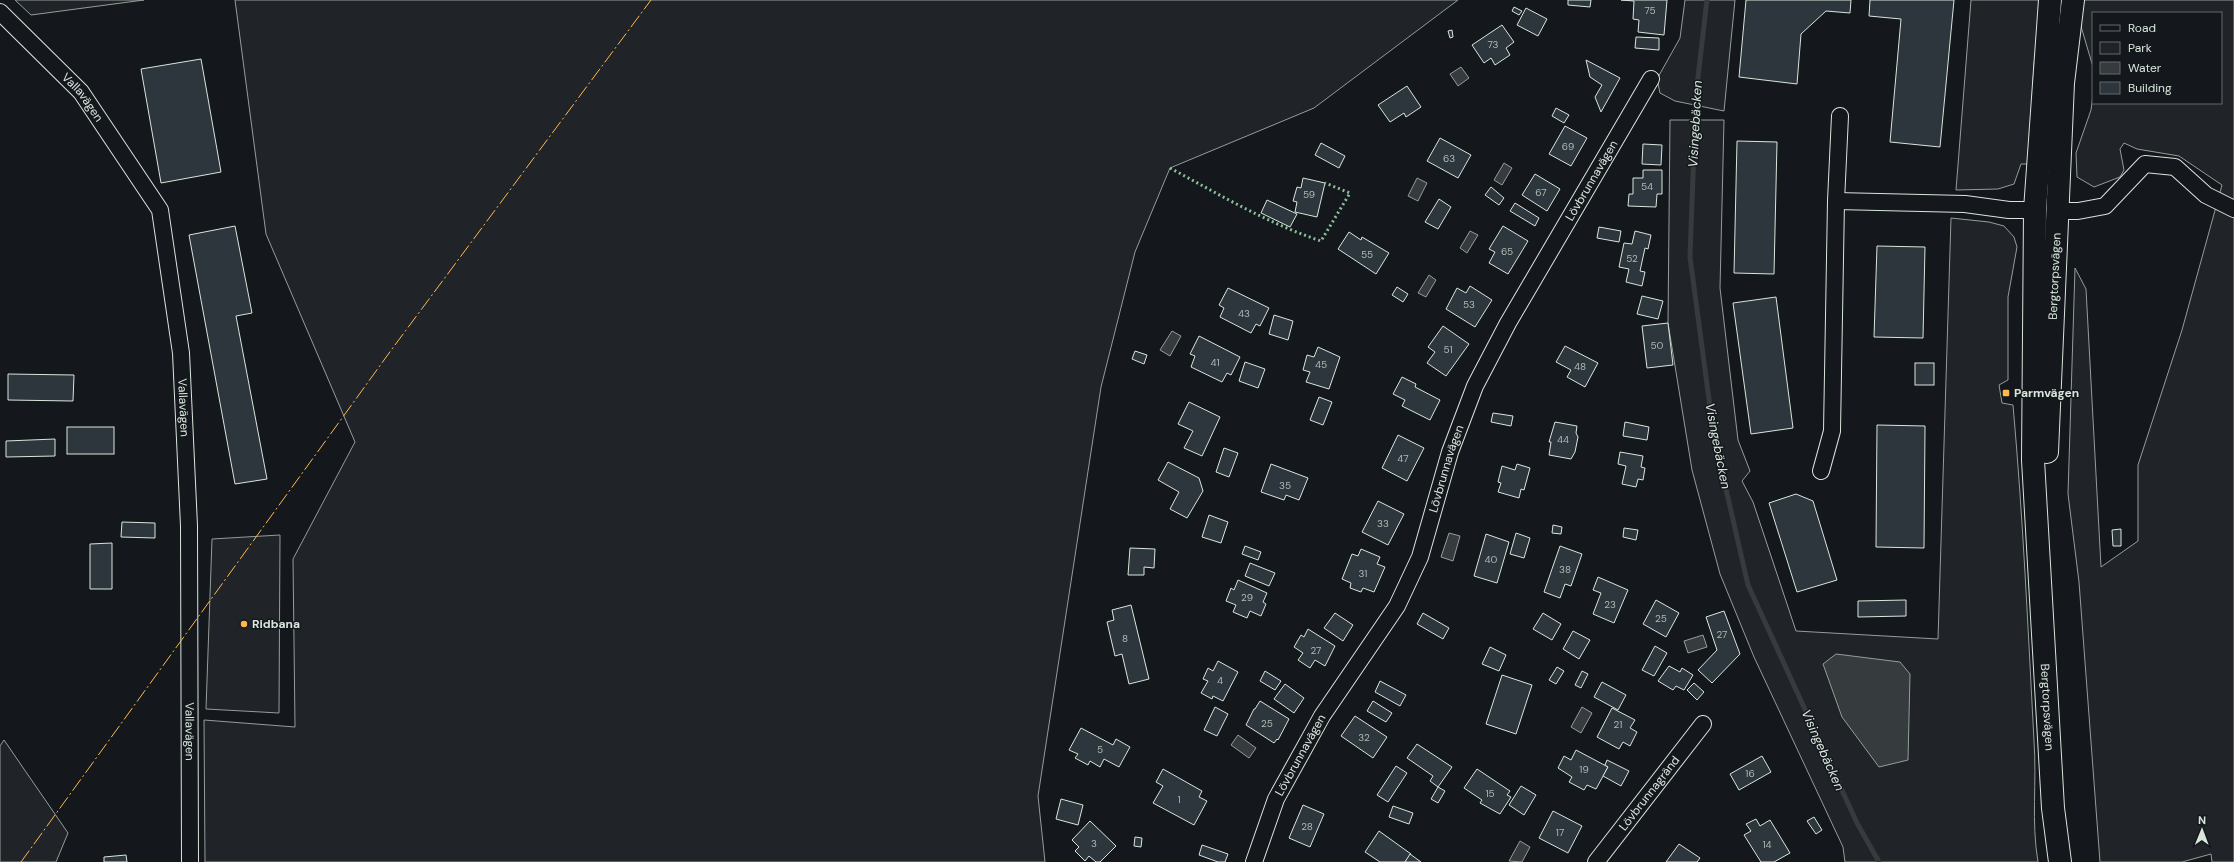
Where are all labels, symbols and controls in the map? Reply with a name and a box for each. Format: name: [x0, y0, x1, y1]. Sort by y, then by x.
house number: 75: [1644, 4, 1656, 17]
legend: [2092, 12, 2222, 104]
text: Road: [2128, 20, 2156, 36]
house number: 73: [1488, 38, 1499, 51]
text: Park: [2128, 40, 2152, 56]
text: Water: [2128, 60, 2162, 76]
street label: Vallavägen: [58, 69, 107, 125]
water label: Visingebäcken: [1684, 80, 1706, 168]
text: Building: [2128, 80, 2172, 96]
street label: Lövbrunnavägen: [1562, 137, 1621, 224]
house number: 69: [1562, 140, 1574, 153]
house number: 63: [1443, 152, 1455, 165]
house number: 54: [1641, 180, 1653, 193]
house number: 67: [1535, 186, 1547, 199]
house number: 59: [1303, 188, 1315, 201]
street label: Bergtorpsvägen: [2045, 232, 2065, 320]
house number: 65: [1501, 245, 1513, 258]
house number: 55: [1361, 248, 1373, 261]
house number: 52: [1626, 252, 1638, 265]
house number: 53: [1463, 298, 1475, 311]
house number: 43: [1238, 307, 1250, 320]
house number: 50: [1651, 339, 1664, 352]
house number: 51: [1443, 343, 1453, 356]
house number: 41: [1210, 356, 1220, 369]
house number: 45: [1315, 358, 1327, 371]
house number: 48: [1574, 360, 1586, 373]
street label: Vallavägen: [174, 378, 193, 437]
place label: Parmvägen: [2014, 385, 2079, 401]
marker: Parmvägen: [2001, 388, 2011, 398]
water label: Visingebäcken: [1701, 402, 1735, 490]
street label: Lövbrunnavägen: [1425, 423, 1468, 514]
house number: 44: [1557, 433, 1569, 446]
house number: 47: [1397, 452, 1409, 465]
house number: 35: [1279, 479, 1291, 492]
house number: 33: [1377, 517, 1389, 530]
house number: 40: [1485, 553, 1498, 566]
house number: 38: [1559, 563, 1571, 576]
house number: 31: [1359, 567, 1367, 580]
house number: 29: [1241, 591, 1253, 604]
house number: 23: [1604, 598, 1616, 611]
house number: 25: [1655, 612, 1667, 625]
place label: Ridbana: [252, 616, 300, 632]
marker: Ridbana: [239, 619, 249, 629]
house number: 27: [1717, 628, 1727, 641]
house number: 8: [1122, 632, 1128, 645]
house number: 27: [1311, 644, 1321, 657]
street label: Bergtorpsvägen: [2037, 663, 2058, 751]
house number: 4: [1217, 674, 1223, 687]
street label: Vallavägen: [182, 702, 198, 761]
water label: Visingebäcken: [1797, 707, 1849, 793]
street label: Lövbrunnavägen: [1271, 711, 1329, 799]
house number: 25: [1261, 717, 1273, 730]
house number: 21: [1614, 718, 1622, 731]
house number: 32: [1358, 731, 1370, 744]
house number: 5: [1097, 743, 1103, 756]
street label: Lövbrunnagränd: [1615, 753, 1683, 834]
house number: 19: [1579, 763, 1589, 776]
house number: 16: [1745, 767, 1755, 780]
house number: 15: [1485, 787, 1495, 800]
house number: 1: [1177, 793, 1181, 806]
north arrow: [2182, 810, 2222, 850]
text: N: [2198, 813, 2206, 827]
house number: 28: [1301, 820, 1313, 833]
house number: 17: [1556, 826, 1564, 839]
house number: 3: [1091, 837, 1097, 850]
house number: 14: [1762, 838, 1772, 851]

